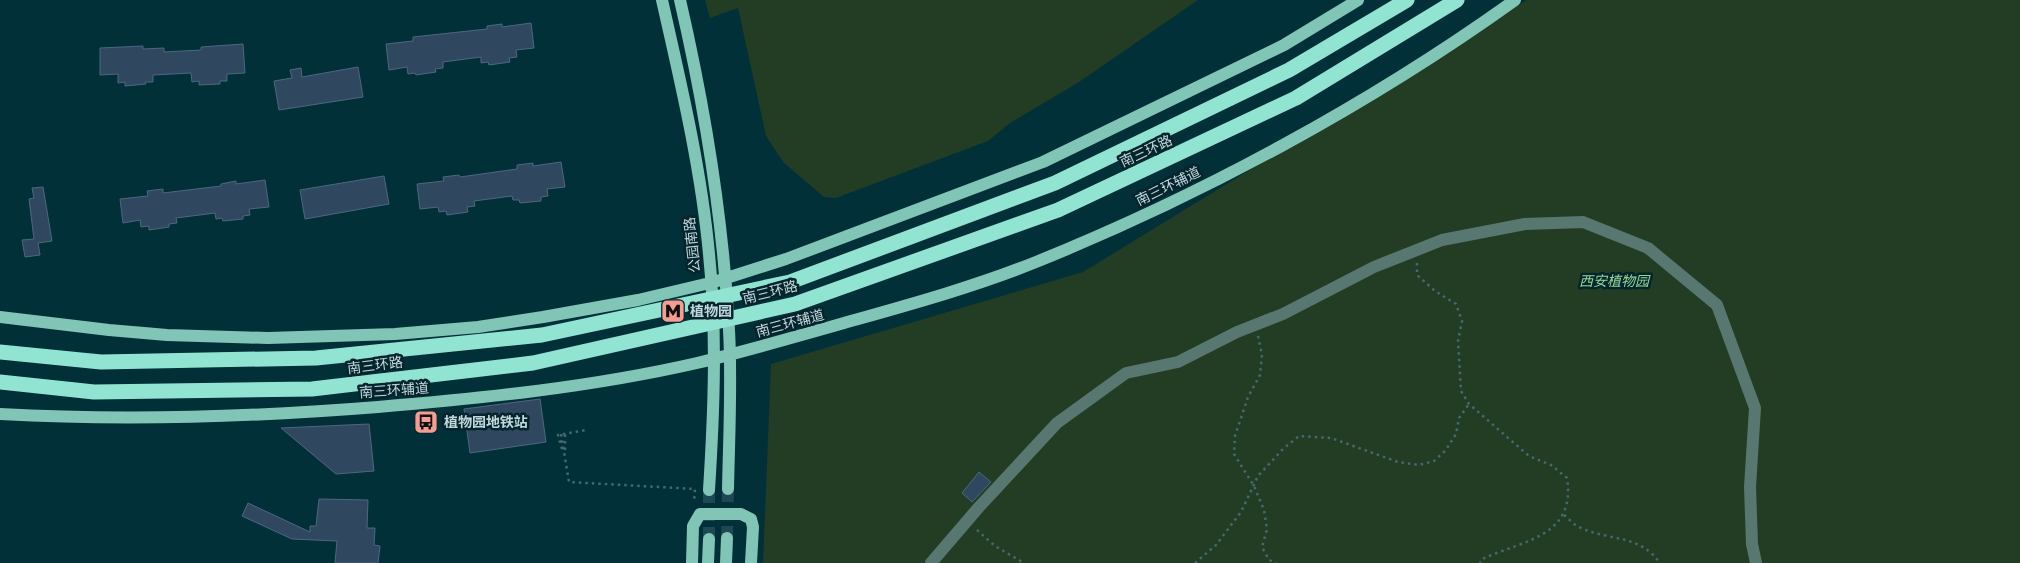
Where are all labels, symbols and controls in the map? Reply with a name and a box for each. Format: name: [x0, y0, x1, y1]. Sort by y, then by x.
street label: 南三环路: [1117, 132, 1175, 170]
street label: 南三环辅道: [1133, 163, 1203, 209]
street label: 公园南路: [681, 216, 703, 274]
park label: 西安植物园: [1579, 273, 1651, 289]
street label: 南三环路: [741, 277, 799, 307]
metro station icon: 植物园: [660, 298, 686, 324]
place label: 植物园: [690, 303, 732, 319]
street label: 南三环辅道: [754, 306, 826, 340]
street label: 南三环路: [346, 354, 404, 376]
street label: 南三环辅道: [359, 380, 429, 400]
bus stop icon: 植物园地铁站: [413, 409, 439, 435]
place label: 植物园地铁站: [444, 414, 528, 430]

